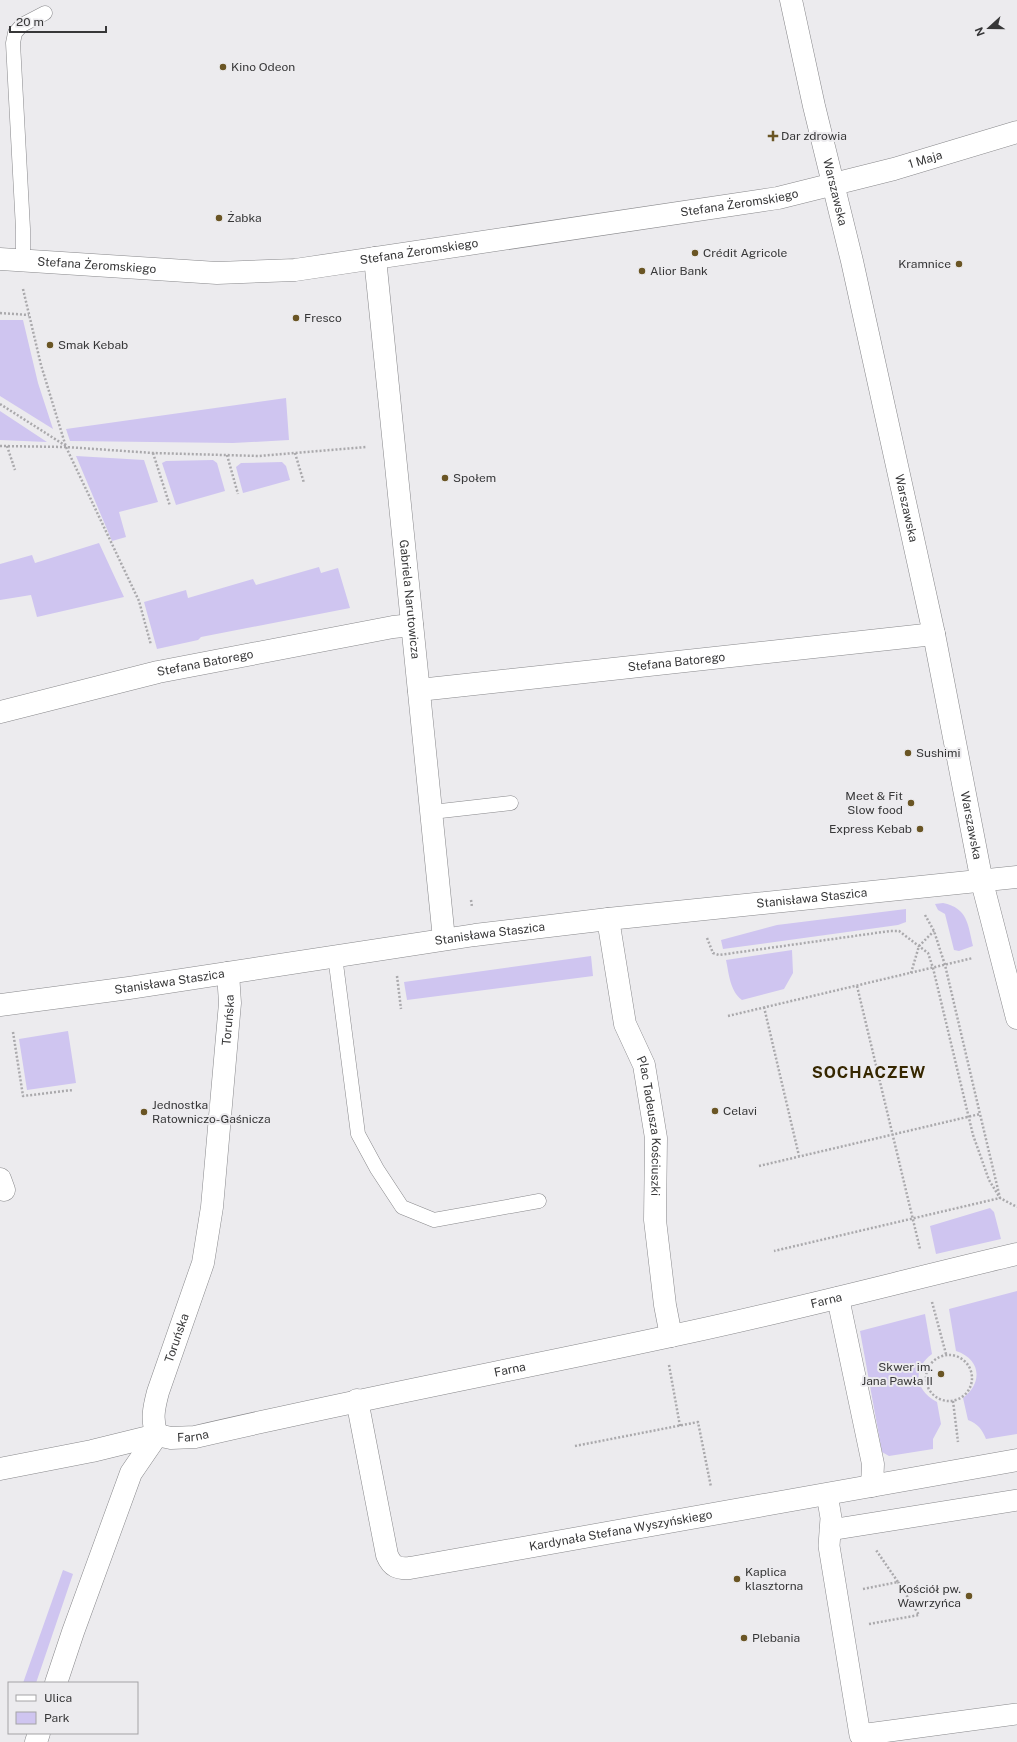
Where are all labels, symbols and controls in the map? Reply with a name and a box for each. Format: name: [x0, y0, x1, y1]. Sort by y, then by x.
scale bar: [10, 8, 106, 34]
north arrow: [969, 8, 1009, 48]
text: 20 m: [16, 15, 44, 29]
text: N: [973, 25, 987, 38]
place label: Kino Odeon: [231, 60, 295, 74]
marker: Kino Odeon: [218, 62, 228, 72]
place label: Dar zdrowia: [781, 129, 847, 143]
marker: Dar zdrowia: [768, 131, 778, 141]
street label: 1 Maja: [907, 148, 944, 171]
street label: Warszawska: [820, 157, 850, 227]
street label: Stefana Żeromskiego: [679, 186, 800, 219]
place label: Żabka: [227, 211, 262, 225]
marker: Żabka: [214, 213, 224, 223]
street label: Stefana Żeromskiego: [359, 236, 479, 267]
place label: Crédit Agricole: [703, 246, 788, 260]
marker: Crédit Agricole: [690, 248, 700, 258]
street label: Stefana Żeromskiego: [37, 254, 157, 276]
place label: Kramnice: [898, 257, 951, 271]
marker: Kramnice: [954, 259, 964, 269]
place label: Alior Bank: [650, 264, 708, 278]
marker: Alior Bank: [637, 266, 647, 276]
place label: Fresco: [304, 311, 342, 325]
marker: Fresco: [291, 313, 301, 323]
place label: Smak Kebab: [58, 338, 128, 352]
marker: Smak Kebab: [45, 340, 55, 350]
place label: Społem: [453, 471, 496, 485]
marker: Społem: [440, 473, 450, 483]
street label: Warszawska: [892, 473, 921, 543]
street label: Gabriela Narutowicza: [397, 539, 423, 660]
street label: Stefana Batorego: [156, 647, 255, 679]
street label: Stefana Batorego: [627, 650, 726, 674]
place label: Sushimi: [916, 746, 960, 760]
marker: Sushimi: [903, 748, 913, 758]
place label: Meet & Fit Slow food: [845, 789, 903, 817]
street label: Warszawska: [958, 790, 984, 861]
marker: Meet & Fit Slow food: [906, 798, 916, 808]
place label: Express Kebab: [829, 822, 912, 836]
marker: Express Kebab: [915, 824, 925, 834]
street label: Stanisława Staszica: [756, 885, 868, 911]
street label: Stanisława Staszica: [434, 920, 546, 948]
street label: Stanisława Staszica: [113, 966, 225, 997]
street label: Toruńska: [219, 994, 237, 1046]
street label: Plac Tadeusza Kościuszki: [634, 1054, 663, 1196]
district label: SOCHACZEW: [812, 1063, 926, 1082]
place label: Jednostka Ratowniczo-Gaśnicza: [152, 1098, 271, 1126]
place label: Celavi: [723, 1104, 757, 1118]
marker: Celavi: [710, 1106, 720, 1116]
marker: Jednostka Ratowniczo-Gaśnicza: [139, 1107, 149, 1117]
street label: Farna: [809, 1290, 844, 1311]
street label: Toruńska: [162, 1312, 192, 1364]
street label: Farna: [493, 1360, 527, 1380]
place label: Skwer im. Jana Pawła II: [862, 1360, 933, 1388]
marker: Skwer im. Jana Pawła II: [936, 1369, 946, 1379]
street label: Farna: [177, 1427, 210, 1445]
street label: Kardynała Stefana Wyszyńskiego: [528, 1507, 714, 1554]
place label: Kaplica klasztorna: [745, 1565, 803, 1593]
marker: Kaplica klasztorna: [732, 1574, 742, 1584]
place label: Kościół pw. Wawrzyńca: [897, 1582, 961, 1610]
marker: Kościół pw. Wawrzyńca: [964, 1591, 974, 1601]
place label: Plebania: [752, 1631, 800, 1645]
marker: Plebania: [739, 1633, 749, 1643]
legend: [8, 1682, 138, 1734]
text: Ulica: [44, 1691, 72, 1705]
text: Park: [44, 1711, 70, 1725]

